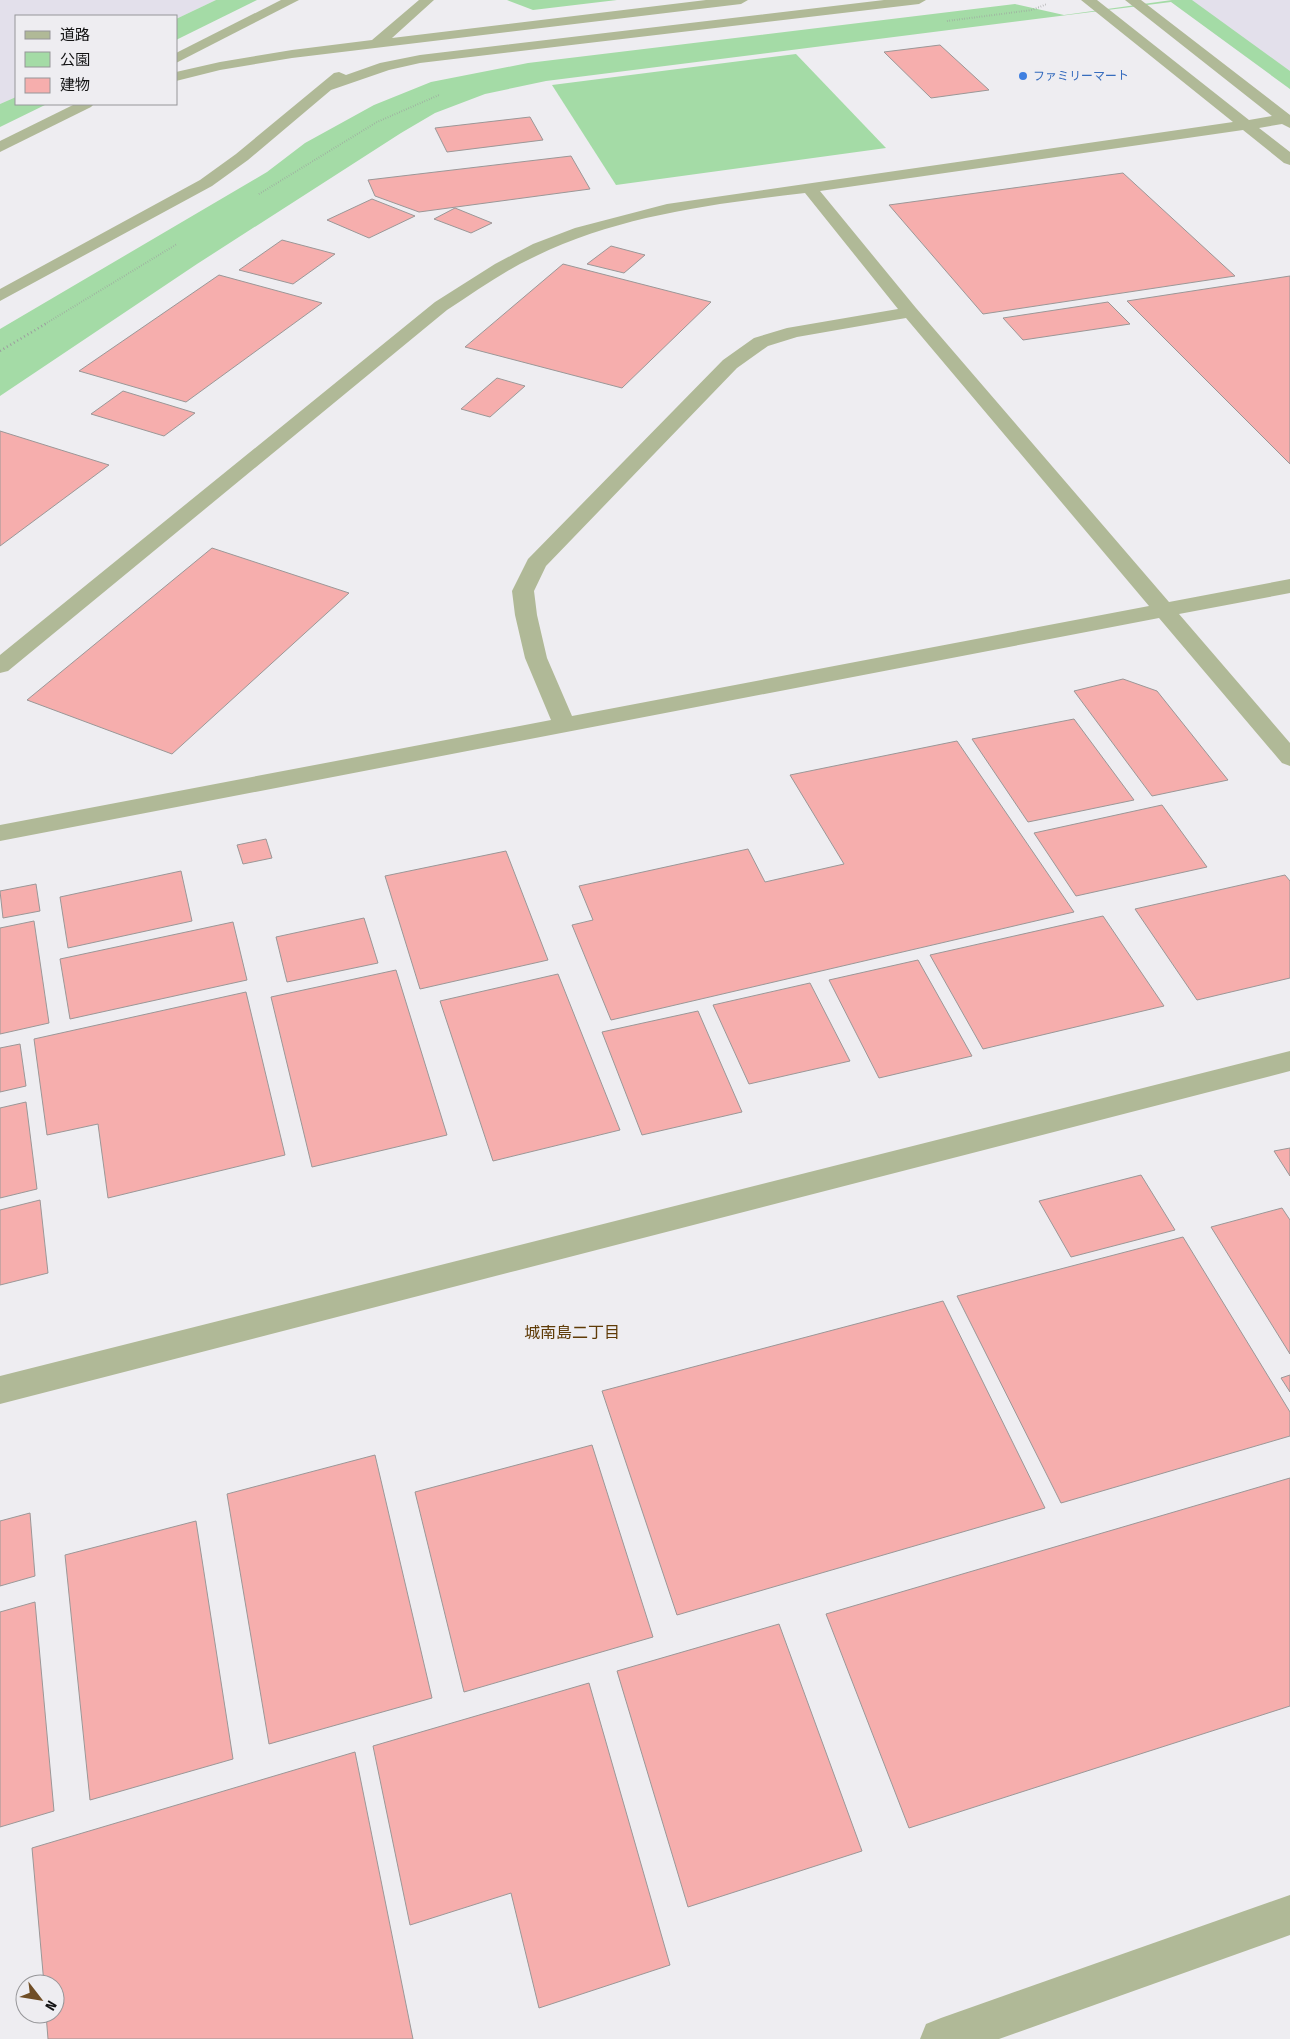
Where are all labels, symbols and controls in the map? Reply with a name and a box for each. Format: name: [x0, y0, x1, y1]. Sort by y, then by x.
legend: [15, 15, 178, 105]
text: 道路: [60, 26, 90, 44]
text: 公園: [60, 51, 90, 69]
place label: ファミリーマート: [1033, 69, 1129, 83]
marker: ファミリーマート: [1017, 70, 1029, 82]
text: 建物: [60, 76, 90, 94]
district label: 城南島二丁目: [524, 1323, 620, 1342]
north arrow: [15, 1974, 65, 2024]
text: N: [41, 1997, 60, 2013]

